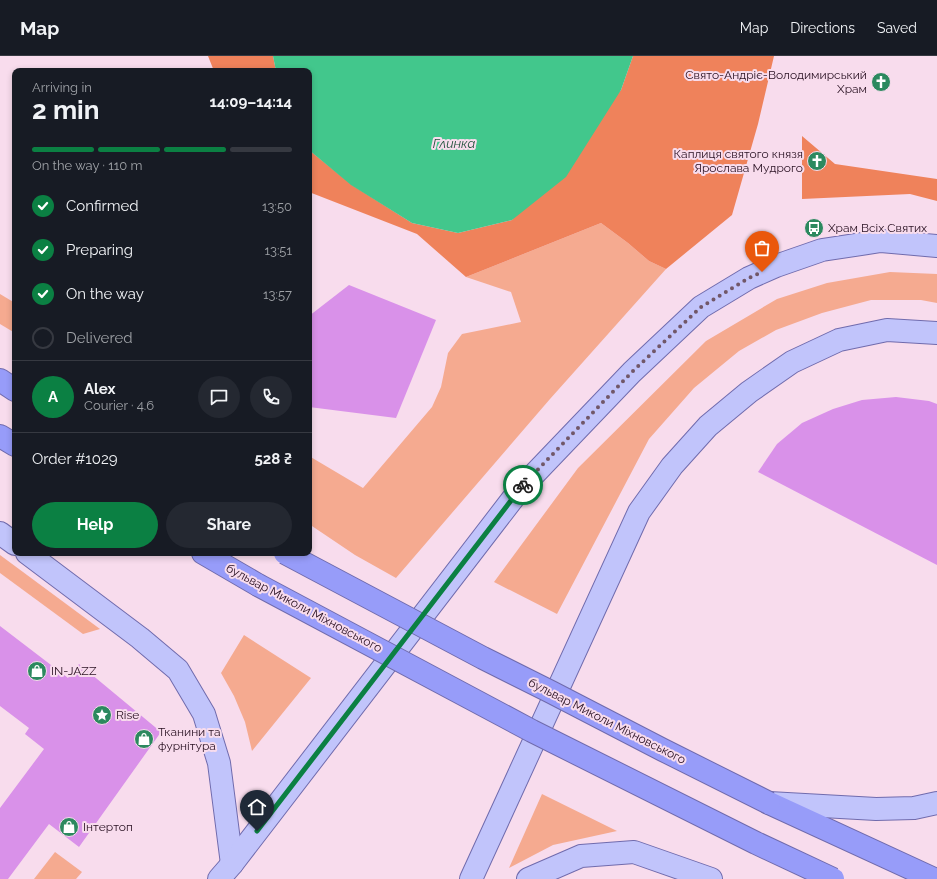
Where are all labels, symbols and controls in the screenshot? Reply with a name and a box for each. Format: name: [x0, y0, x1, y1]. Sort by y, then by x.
text: Map: [20, 17, 59, 39]
text: Map: [740, 20, 768, 36]
text: Directions: [790, 20, 855, 36]
text: Saved: [877, 20, 917, 36]
place label: Свято-Андріє-Володимирський Храм: [685, 68, 867, 96]
church icon: Свято-Андріє-Володимирський Храм: [870, 71, 892, 93]
text: Arriving in: [32, 80, 92, 95]
text: 14:09–14:14: [210, 93, 292, 111]
text: 2 min: [32, 95, 99, 125]
water label: Глинка: [433, 136, 475, 151]
place label: Каплиця святого князя Ярослава Мудрого: [674, 147, 803, 175]
church icon: Каплиця святого князя Ярослава Мудрого: [806, 150, 828, 172]
text: On the way · 110 m: [32, 158, 143, 173]
icon: check: [32, 195, 54, 217]
text: Confirmed: [66, 197, 139, 215]
text: 13:50: [262, 199, 292, 214]
bus stop icon: Храм Всіх Святих: [803, 217, 825, 239]
place label: Храм Всіх Святих: [828, 221, 927, 235]
pin: [745, 231, 779, 272]
icon: bag: [751, 237, 773, 259]
icon: check: [32, 239, 54, 261]
text: Preparing: [66, 241, 133, 259]
text: 13:51: [264, 243, 292, 258]
icon: check: [32, 283, 54, 305]
text: On the way: [66, 285, 144, 303]
text: 13:57: [263, 287, 292, 302]
text: Delivered: [66, 329, 133, 347]
button: chat: [198, 376, 240, 418]
button: phone: [250, 376, 292, 418]
text: Alex: [84, 380, 115, 398]
text: A: [48, 388, 58, 406]
text: Courier · 4.6: [84, 398, 154, 413]
text: Order #1029: [32, 450, 118, 468]
text: 528 ₴: [255, 450, 292, 468]
courier: [503, 465, 543, 505]
icon: bike: [512, 474, 534, 496]
button: Help: [32, 502, 158, 548]
button: Share: [166, 502, 292, 548]
street label: бульвар Миколи Міхновського: [224, 561, 384, 655]
shop icon: IN-JAZZ: [26, 660, 48, 682]
place label: IN-JAZZ: [51, 664, 97, 678]
street label: бульвар Миколи Міхновського: [526, 675, 688, 767]
place icon: Rise: [91, 704, 113, 726]
place label: Rise: [116, 708, 139, 722]
place label: Тканини та фурнітура: [158, 725, 221, 753]
shop icon: Тканини та фурнітура: [133, 728, 155, 750]
pin: [240, 790, 274, 831]
icon: home: [246, 796, 268, 818]
shop icon: Інтертоп: [58, 816, 80, 838]
place label: Інтертоп: [83, 820, 133, 834]

